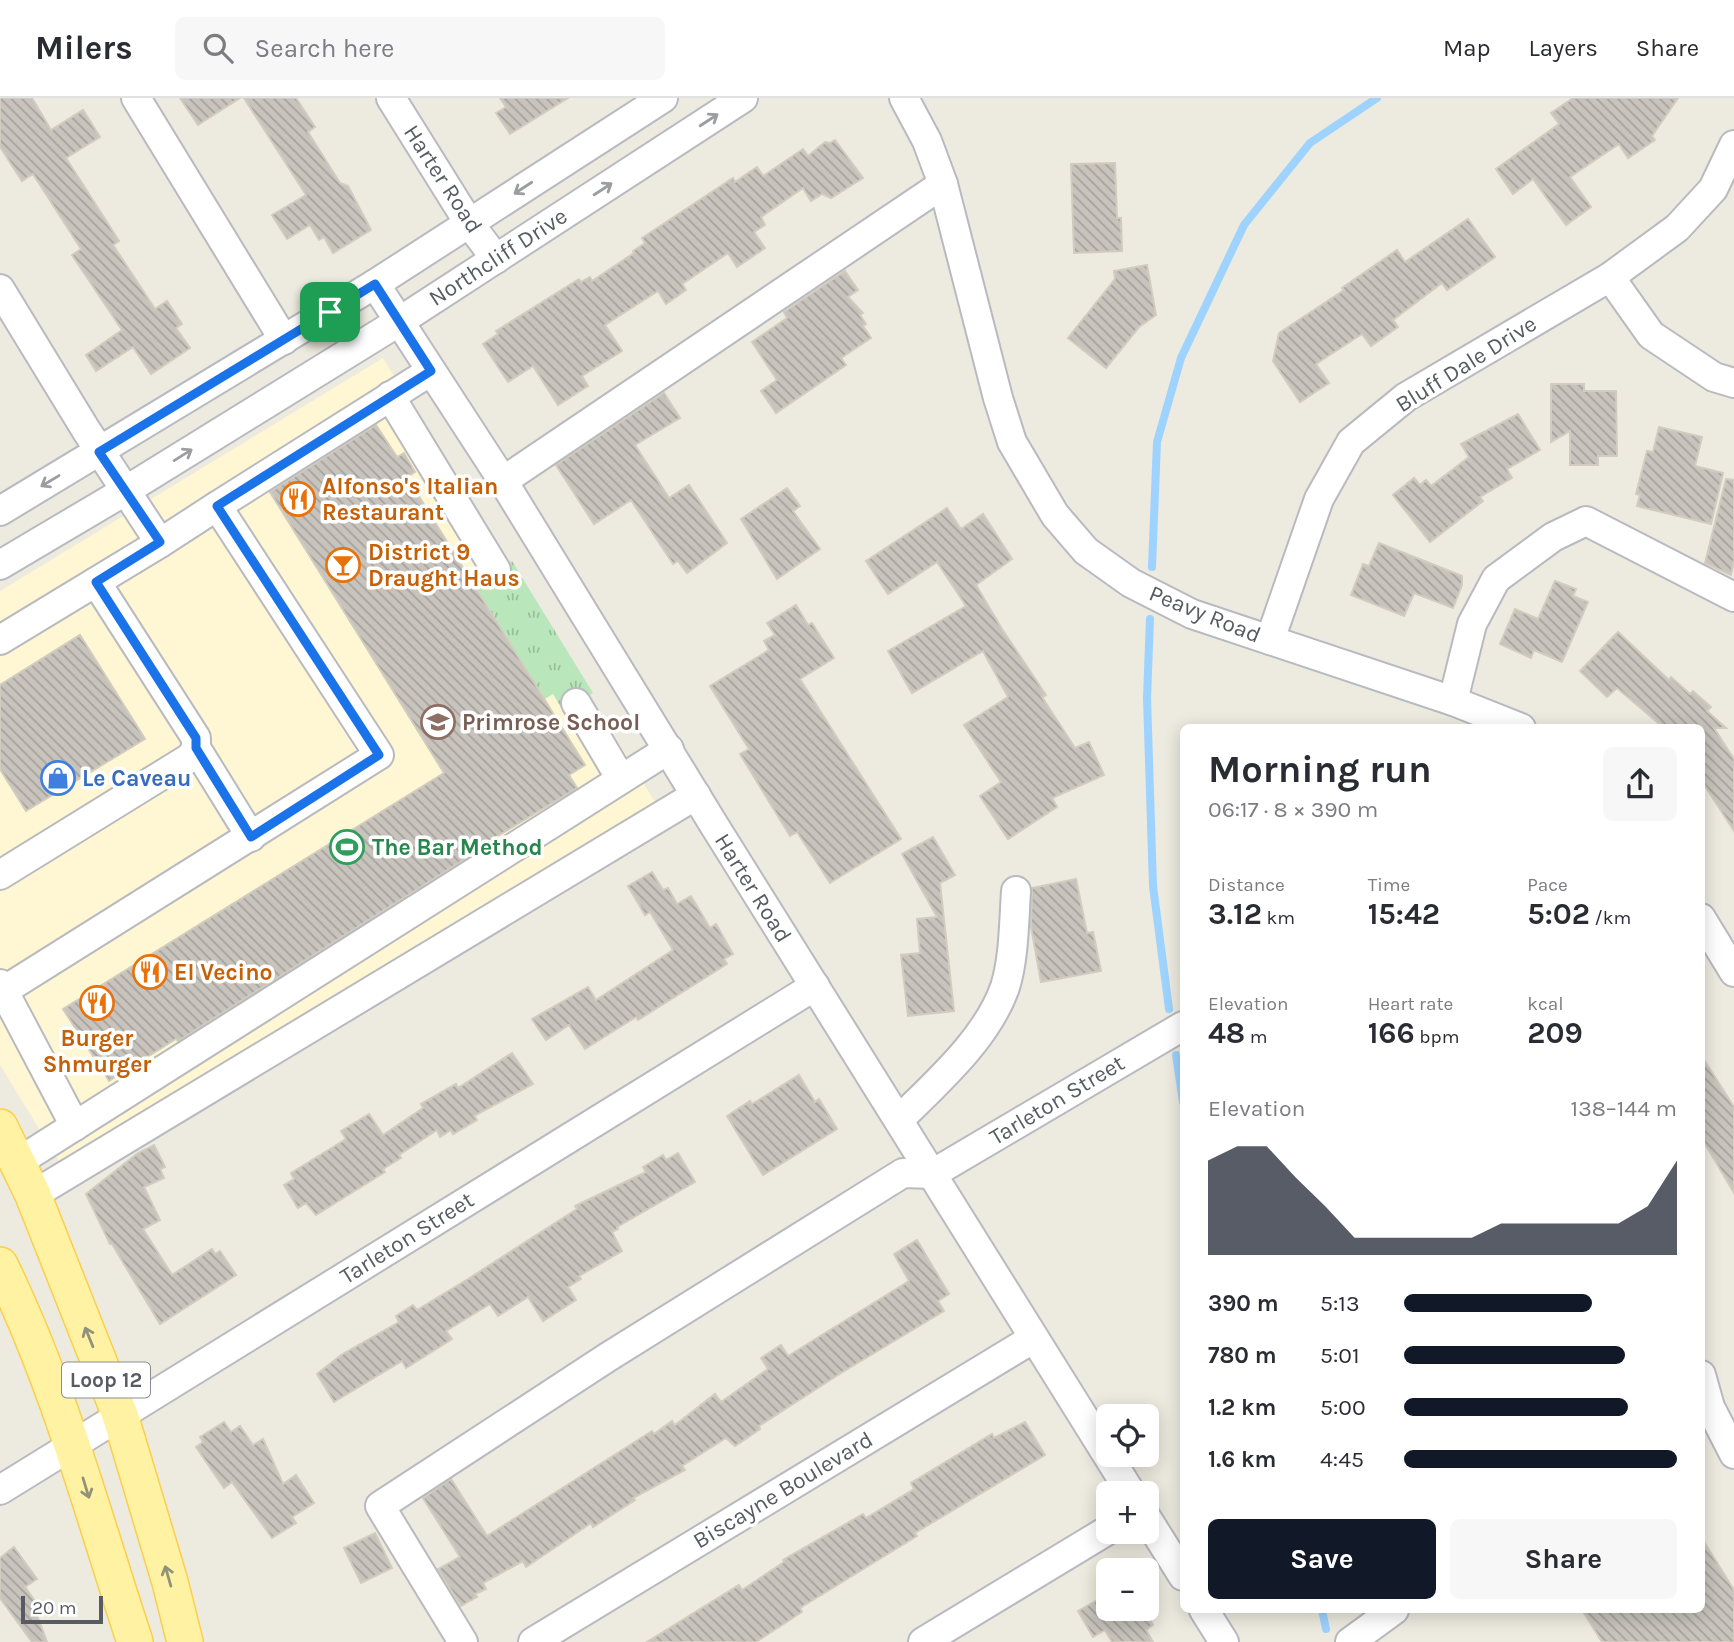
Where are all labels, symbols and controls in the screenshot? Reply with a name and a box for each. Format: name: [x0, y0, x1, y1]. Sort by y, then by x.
search box: [175, 17, 665, 80]
text: Milers: [35, 29, 133, 67]
icon: search: [199, 29, 237, 67]
text: Search here: [255, 33, 394, 64]
text: Map: [1443, 34, 1491, 62]
text: Layers: [1529, 34, 1598, 62]
text: Share: [1636, 34, 1699, 62]
one-way arrow: [699, 112, 718, 127]
street label: Harter Road: [398, 120, 488, 238]
one-way arrow: [514, 181, 534, 195]
one-way arrow: [593, 182, 612, 196]
street label: Northcliff Drive: [424, 202, 572, 312]
pin: [300, 282, 360, 342]
icon: arrive: [311, 293, 349, 331]
street label: Bluff Dale Drive: [1391, 310, 1541, 418]
one-way arrow: [173, 448, 193, 462]
place label: Alfonso's Italian Restaurant: [322, 473, 498, 526]
one-way arrow: [40, 475, 60, 489]
restaurant icon: Alfonso's Italian Restaurant: [279, 480, 317, 518]
place label: District 9 Draught Haus: [368, 539, 520, 592]
bar icon: District 9 Draught Haus: [324, 546, 362, 584]
street label: Peavy Road: [1145, 579, 1265, 649]
school or university icon: Primrose School: [419, 703, 457, 741]
place label: Primrose School: [462, 709, 640, 736]
text: Morning run: [1208, 747, 1432, 792]
button: share: [1603, 747, 1677, 821]
shop icon: Le Caveau: [39, 759, 77, 797]
place label: Le Caveau: [82, 765, 191, 792]
text: 06:17 · 8 × 390 m: [1208, 796, 1378, 823]
sports icon: The Bar Method: [328, 828, 366, 866]
street label: Harter Road: [709, 828, 797, 948]
place label: The Bar Method: [372, 834, 543, 861]
text: Distance: [1208, 874, 1285, 896]
text: Time: [1368, 874, 1410, 896]
text: Pace: [1527, 874, 1568, 896]
text: 3.12: [1208, 896, 1262, 932]
text: 15:42: [1368, 896, 1440, 932]
text: 5:02: [1527, 896, 1590, 932]
text: km: [1262, 907, 1295, 929]
text: /km: [1590, 907, 1631, 929]
restaurant icon: El Vecino: [131, 953, 169, 991]
place label: El Vecino: [174, 959, 273, 986]
restaurant icon: Burger Shmurger: [78, 984, 116, 1022]
text: Elevation: [1208, 993, 1288, 1015]
text: Heart rate: [1368, 993, 1453, 1015]
text: kcal: [1527, 993, 1564, 1015]
text: 48: [1208, 1015, 1245, 1051]
text: 166: [1368, 1015, 1415, 1051]
text: 209: [1527, 1015, 1583, 1051]
place label: Burger Shmurger: [43, 1025, 151, 1078]
text: m: [1245, 1026, 1268, 1048]
text: bpm: [1415, 1026, 1459, 1048]
street label: Tarleton Street: [985, 1049, 1130, 1151]
text: Elevation: [1208, 1095, 1305, 1122]
text: 138–144 m: [1571, 1095, 1677, 1122]
street label: Tarleton Street: [335, 1186, 479, 1290]
text: 390 m: [1208, 1290, 1279, 1317]
text: 5:13: [1320, 1290, 1359, 1317]
one-way arrow: [81, 1326, 94, 1348]
text: 780 m: [1208, 1342, 1277, 1369]
text: 5:01: [1320, 1342, 1360, 1369]
road number: Loop 12: [62, 1362, 150, 1398]
text: 1.2 km: [1208, 1394, 1276, 1421]
text: 5:00: [1320, 1394, 1366, 1421]
map controls: [1096, 1404, 1159, 1621]
button: locate: [1096, 1404, 1159, 1467]
street label: Biscayne Boulevard: [688, 1426, 878, 1554]
text: 1.6 km: [1208, 1446, 1276, 1473]
text: 4:45: [1320, 1446, 1364, 1473]
one-way arrow: [80, 1477, 93, 1499]
button: +: [1096, 1481, 1159, 1544]
button: Save: [1208, 1519, 1436, 1599]
button: Share: [1450, 1519, 1677, 1599]
button: −: [1096, 1558, 1159, 1621]
one-way arrow: [161, 1565, 174, 1587]
scale bar: [21, 1593, 103, 1625]
text: 20 m: [32, 1597, 77, 1619]

